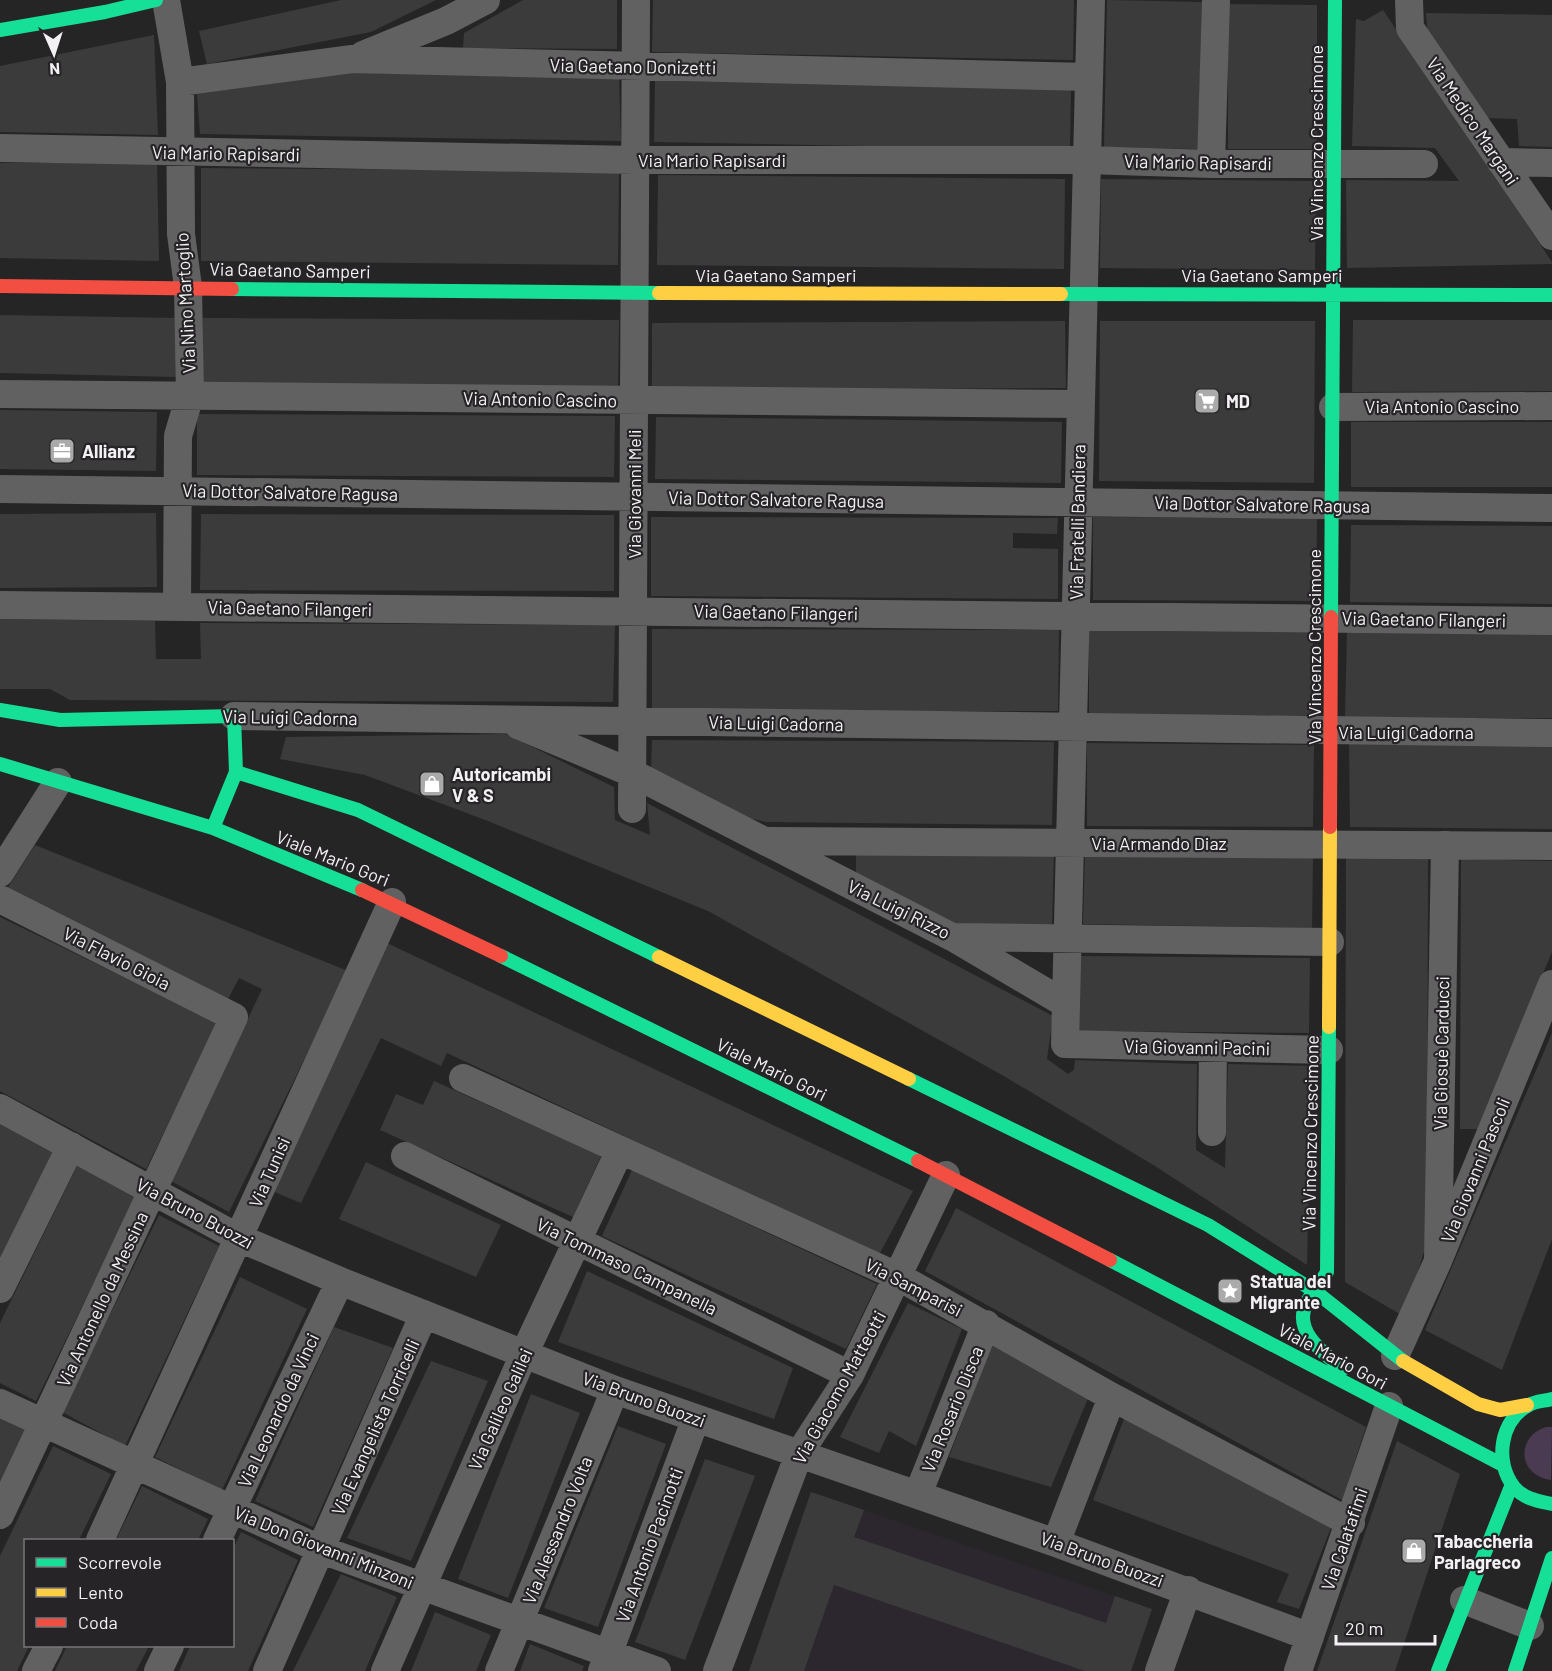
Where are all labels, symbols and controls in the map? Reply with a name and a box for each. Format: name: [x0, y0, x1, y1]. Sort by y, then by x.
north arrow: [24, 24, 84, 84]
street label: Via Vincenzo Crescimone: [1305, 45, 1327, 241]
street label: Via Medico Margani: [1422, 53, 1524, 189]
street label: Via Gaetano Donizetti: [549, 54, 717, 78]
text: N: [49, 60, 61, 79]
street label: Via Mario Rapisardi: [152, 141, 300, 165]
street label: Via Mario Rapisardi: [638, 149, 786, 171]
street label: Via Mario Rapisardi: [1124, 150, 1272, 174]
street label: Via Nino Martoglio: [170, 232, 200, 374]
street label: Via Gaetano Samperi: [209, 258, 371, 282]
street label: Via Gaetano Samperi: [695, 264, 857, 286]
street label: Via Gaetano Samperi: [1181, 264, 1343, 286]
supermarket icon: MD: [1192, 386, 1222, 416]
street label: Via Antonio Cascino: [463, 387, 617, 411]
place label: MD: [1226, 390, 1250, 412]
street label: Via Antonio Cascino: [1365, 395, 1519, 417]
street label: Via Giovanni Meli: [623, 429, 645, 559]
office icon: Allianz: [47, 436, 77, 466]
place label: Allianz: [82, 440, 135, 462]
street label: Via Fratelli Bandiera: [1065, 444, 1089, 600]
street label: Via Dottor Salvatore Ragusa: [182, 479, 398, 505]
street label: Via Dottor Salvatore Ragusa: [668, 486, 884, 512]
street label: Via Dottor Salvatore Ragusa: [1154, 491, 1370, 517]
street label: Via Vincenzo Crescimone: [1303, 549, 1325, 745]
street label: Via Gaetano Filangeri: [208, 596, 372, 620]
street label: Via Gaetano Filangeri: [694, 600, 858, 624]
street label: Via Gaetano Filangeri: [1342, 607, 1506, 631]
street label: Via Luigi Cadorna: [222, 705, 358, 729]
street label: Via Luigi Cadorna: [708, 711, 844, 735]
street label: Via Luigi Cadorna: [1338, 721, 1474, 743]
place label: Autoricambi V & S: [452, 763, 551, 806]
shop icon: Autoricambi V & S: [417, 769, 447, 799]
street label: Viale Mario Gori: [273, 825, 393, 891]
street label: Via Armando Diaz: [1091, 832, 1227, 854]
street label: Via Luigi Rizzo: [844, 875, 954, 943]
street label: Via Flavio Gioia: [60, 922, 174, 994]
street label: Via Giosuè Carducci: [1429, 976, 1453, 1130]
street label: Viale Mario Gori: [713, 1033, 831, 1105]
street label: Via Giovanni Pacini: [1124, 1035, 1270, 1059]
street label: Via Vincenzo Crescimone: [1297, 1035, 1323, 1231]
street label: Via Giovanni Pascoli: [1436, 1094, 1514, 1246]
street label: Via Tunisi: [244, 1133, 294, 1211]
street label: Via Bruno Buozzi: [133, 1173, 257, 1253]
street label: Via Antonello da Messina: [52, 1208, 152, 1390]
street label: Via Tommaso Campanella: [533, 1213, 721, 1319]
street label: Via Samparisi: [862, 1253, 966, 1321]
place label: Statua del Migrante: [1250, 1270, 1331, 1313]
place icon: Statua del Migrante: [1215, 1276, 1245, 1306]
street label: Via Giacomo Matteotti: [788, 1306, 890, 1468]
street label: Viale Mario Gori: [1275, 1318, 1391, 1394]
street label: Via Leonardo da Vinci: [233, 1329, 323, 1491]
street label: Via Evangelista Torricelli: [326, 1336, 424, 1518]
street label: Via Rosario Disca: [917, 1343, 987, 1475]
street label: Via Galileo Galilei: [463, 1345, 537, 1473]
street label: Via Bruno Buozzi: [579, 1367, 709, 1431]
street label: Via Alessandro Volta: [517, 1453, 597, 1607]
street label: Via Antonio Pacinotti: [611, 1465, 687, 1625]
street label: Via Calatafimi: [1316, 1485, 1372, 1593]
street label: Via Don Giovanni Minzoni: [231, 1501, 417, 1593]
street label: Via Bruno Buozzi: [1037, 1527, 1167, 1591]
place label: Tabaccheria Parlagreco: [1434, 1530, 1533, 1573]
shop icon: Tabaccheria Parlagreco: [1399, 1536, 1429, 1566]
legend: [24, 1539, 234, 1647]
text: Scorrevole: [78, 1551, 162, 1573]
text: Lento: [78, 1581, 124, 1603]
scale bar: [1336, 1608, 1435, 1646]
text: Coda: [78, 1611, 118, 1633]
text: 20 m: [1345, 1617, 1383, 1639]

